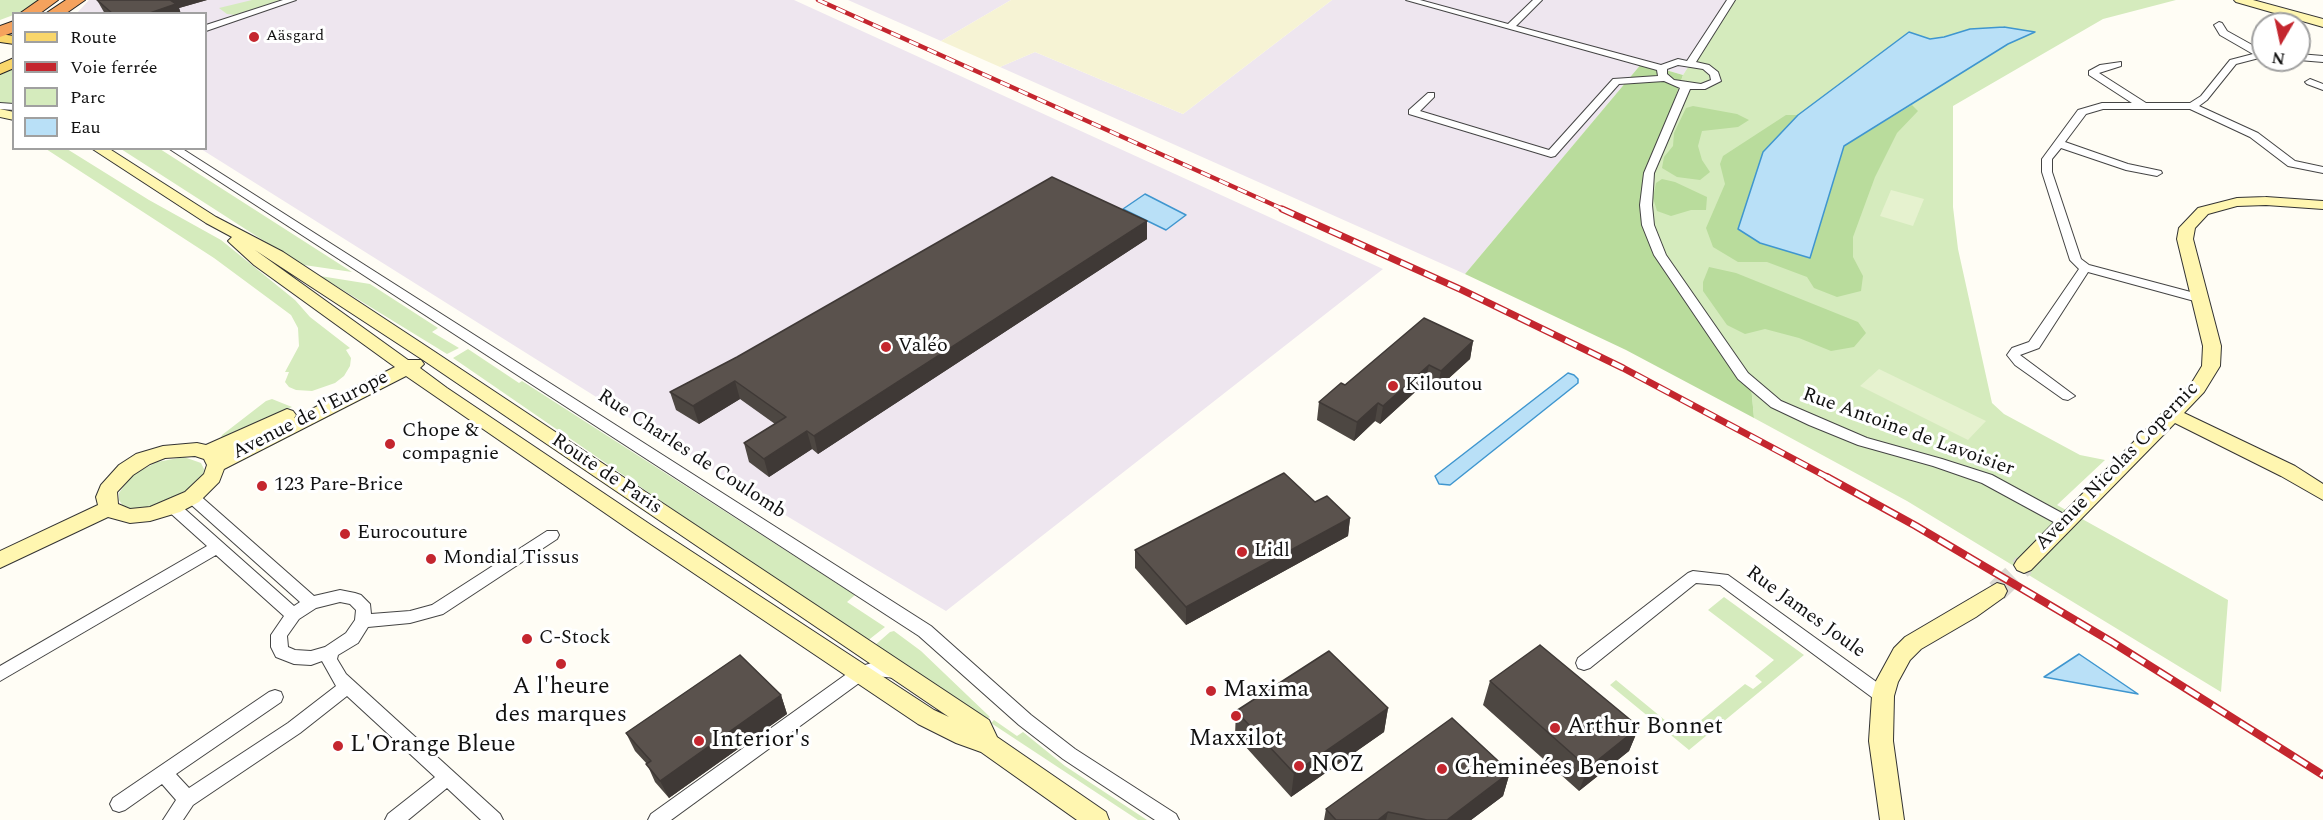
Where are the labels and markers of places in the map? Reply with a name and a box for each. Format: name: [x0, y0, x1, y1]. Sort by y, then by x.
place label: Aäsgard: [266, 27, 324, 47]
marker: Aäsgard: [247, 30, 261, 44]
place label: Valéo: [898, 335, 948, 359]
marker: Valéo: [879, 340, 893, 354]
place label: Kiloutou: [1405, 374, 1482, 398]
marker: Kiloutou: [1386, 379, 1400, 393]
place label: Chope & compagnie: [402, 420, 499, 467]
marker: Chope & compagnie: [383, 437, 397, 451]
place label: 123 Pare-Brice: [274, 474, 403, 498]
marker: 123 Pare-Brice: [255, 479, 269, 493]
place label: Eurocouture: [357, 522, 468, 546]
marker: Eurocouture: [338, 527, 352, 541]
place label: Lidl: [1254, 540, 1290, 564]
marker: Lidl: [1235, 545, 1249, 559]
place label: Mondial Tissus: [443, 547, 579, 571]
marker: Mondial Tissus: [424, 552, 438, 566]
place label: C-Stock: [539, 627, 611, 651]
marker: C-Stock: [520, 632, 534, 646]
marker: A l'heure des marques: [554, 657, 568, 671]
place label: A l'heure des marques: [495, 674, 627, 730]
place label: Maxima: [1223, 677, 1309, 705]
marker: Maxima: [1204, 684, 1218, 698]
marker: Maxxilot: [1229, 709, 1243, 723]
place label: Arthur Bonnet: [1567, 714, 1723, 742]
marker: Arthur Bonnet: [1548, 721, 1562, 735]
place label: Maxxilot: [1189, 726, 1283, 754]
place label: Interior's: [711, 727, 810, 755]
place label: L'Orange Bleue: [350, 732, 516, 760]
marker: Interior's: [692, 734, 706, 748]
marker: L'Orange Bleue: [331, 739, 345, 753]
place label: NOZ: [1311, 752, 1365, 780]
place label: Cheminées Benoist: [1454, 755, 1659, 783]
marker: NOZ: [1292, 759, 1306, 773]
marker: Cheminées Benoist: [1435, 762, 1449, 776]

